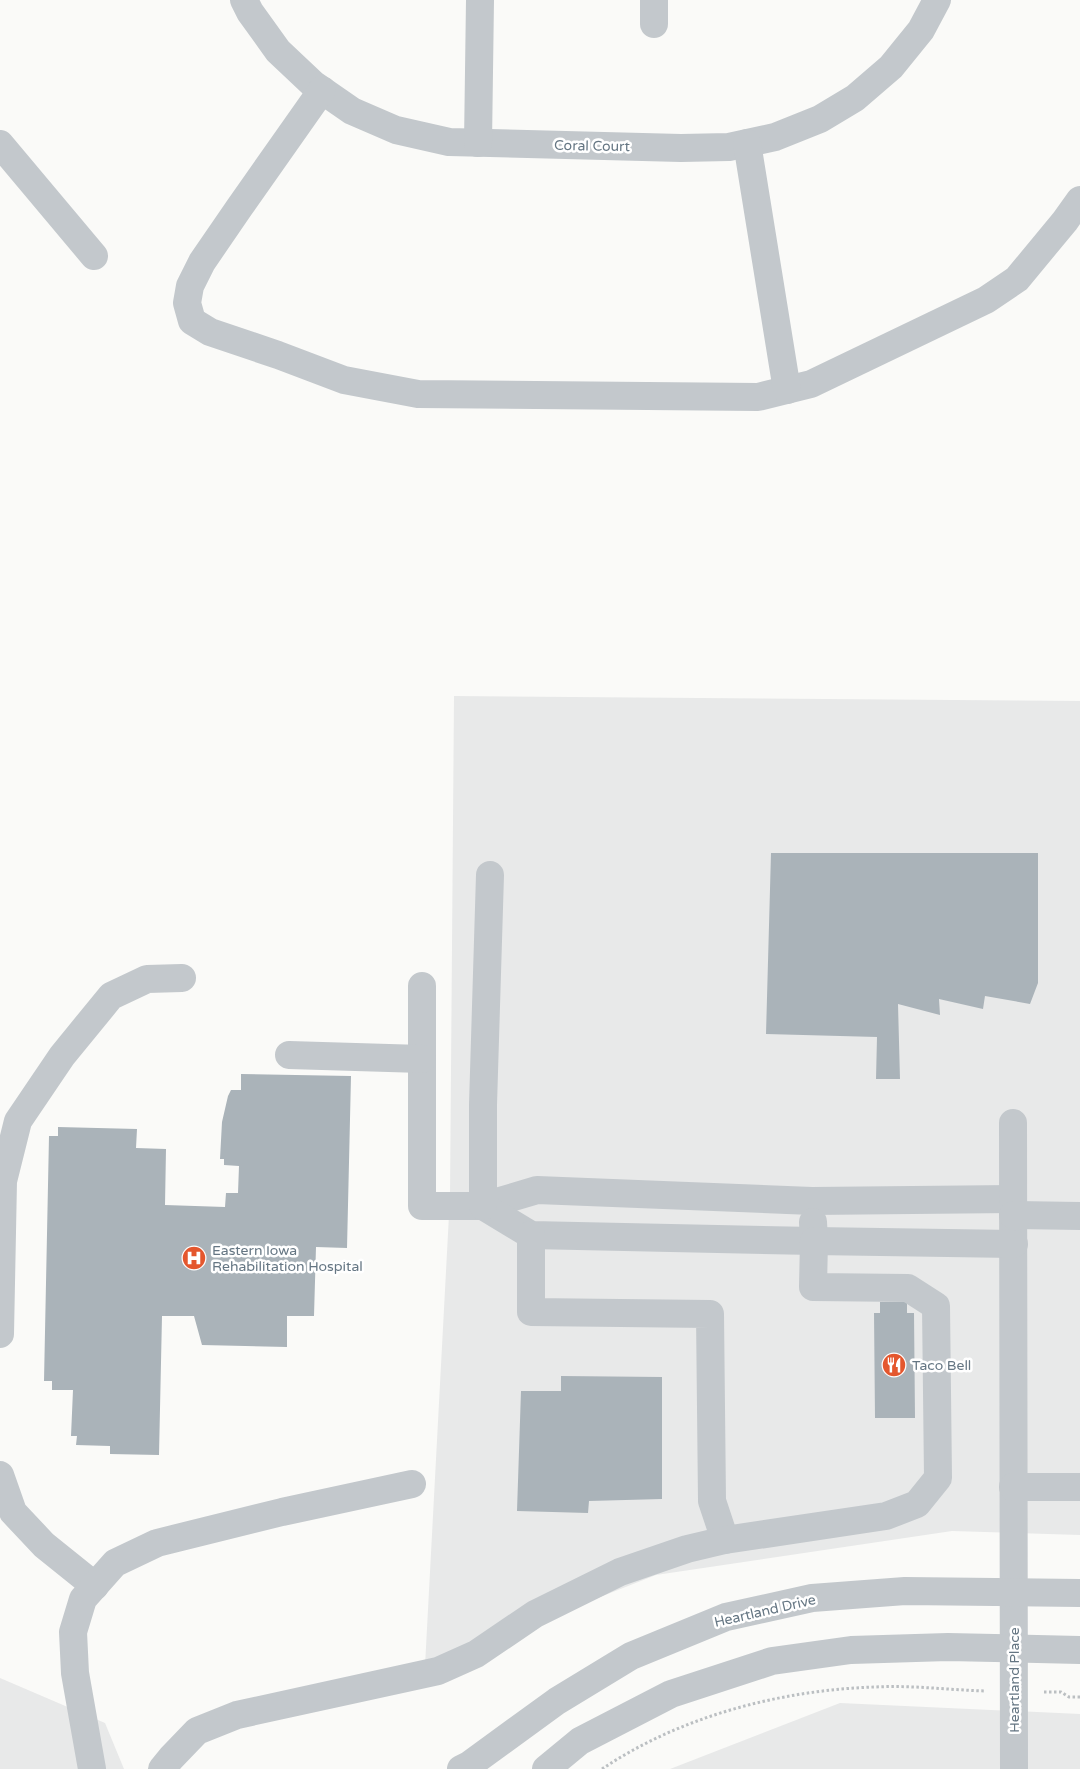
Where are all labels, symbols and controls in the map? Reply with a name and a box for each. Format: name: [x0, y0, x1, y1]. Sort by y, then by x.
street label: Coral Court: [554, 137, 631, 155]
place label: Eastern Iowa Rehabilitation Hospital: [212, 1242, 363, 1275]
hospital icon: Eastern Iowa Rehabilitation Hospital: [181, 1245, 207, 1271]
restaurant icon: Taco Bell: [881, 1352, 907, 1378]
place label: Taco Bell: [912, 1357, 971, 1374]
street label: Heartland Drive: [713, 1591, 818, 1631]
street label: Heartland Place: [1006, 1627, 1023, 1733]

